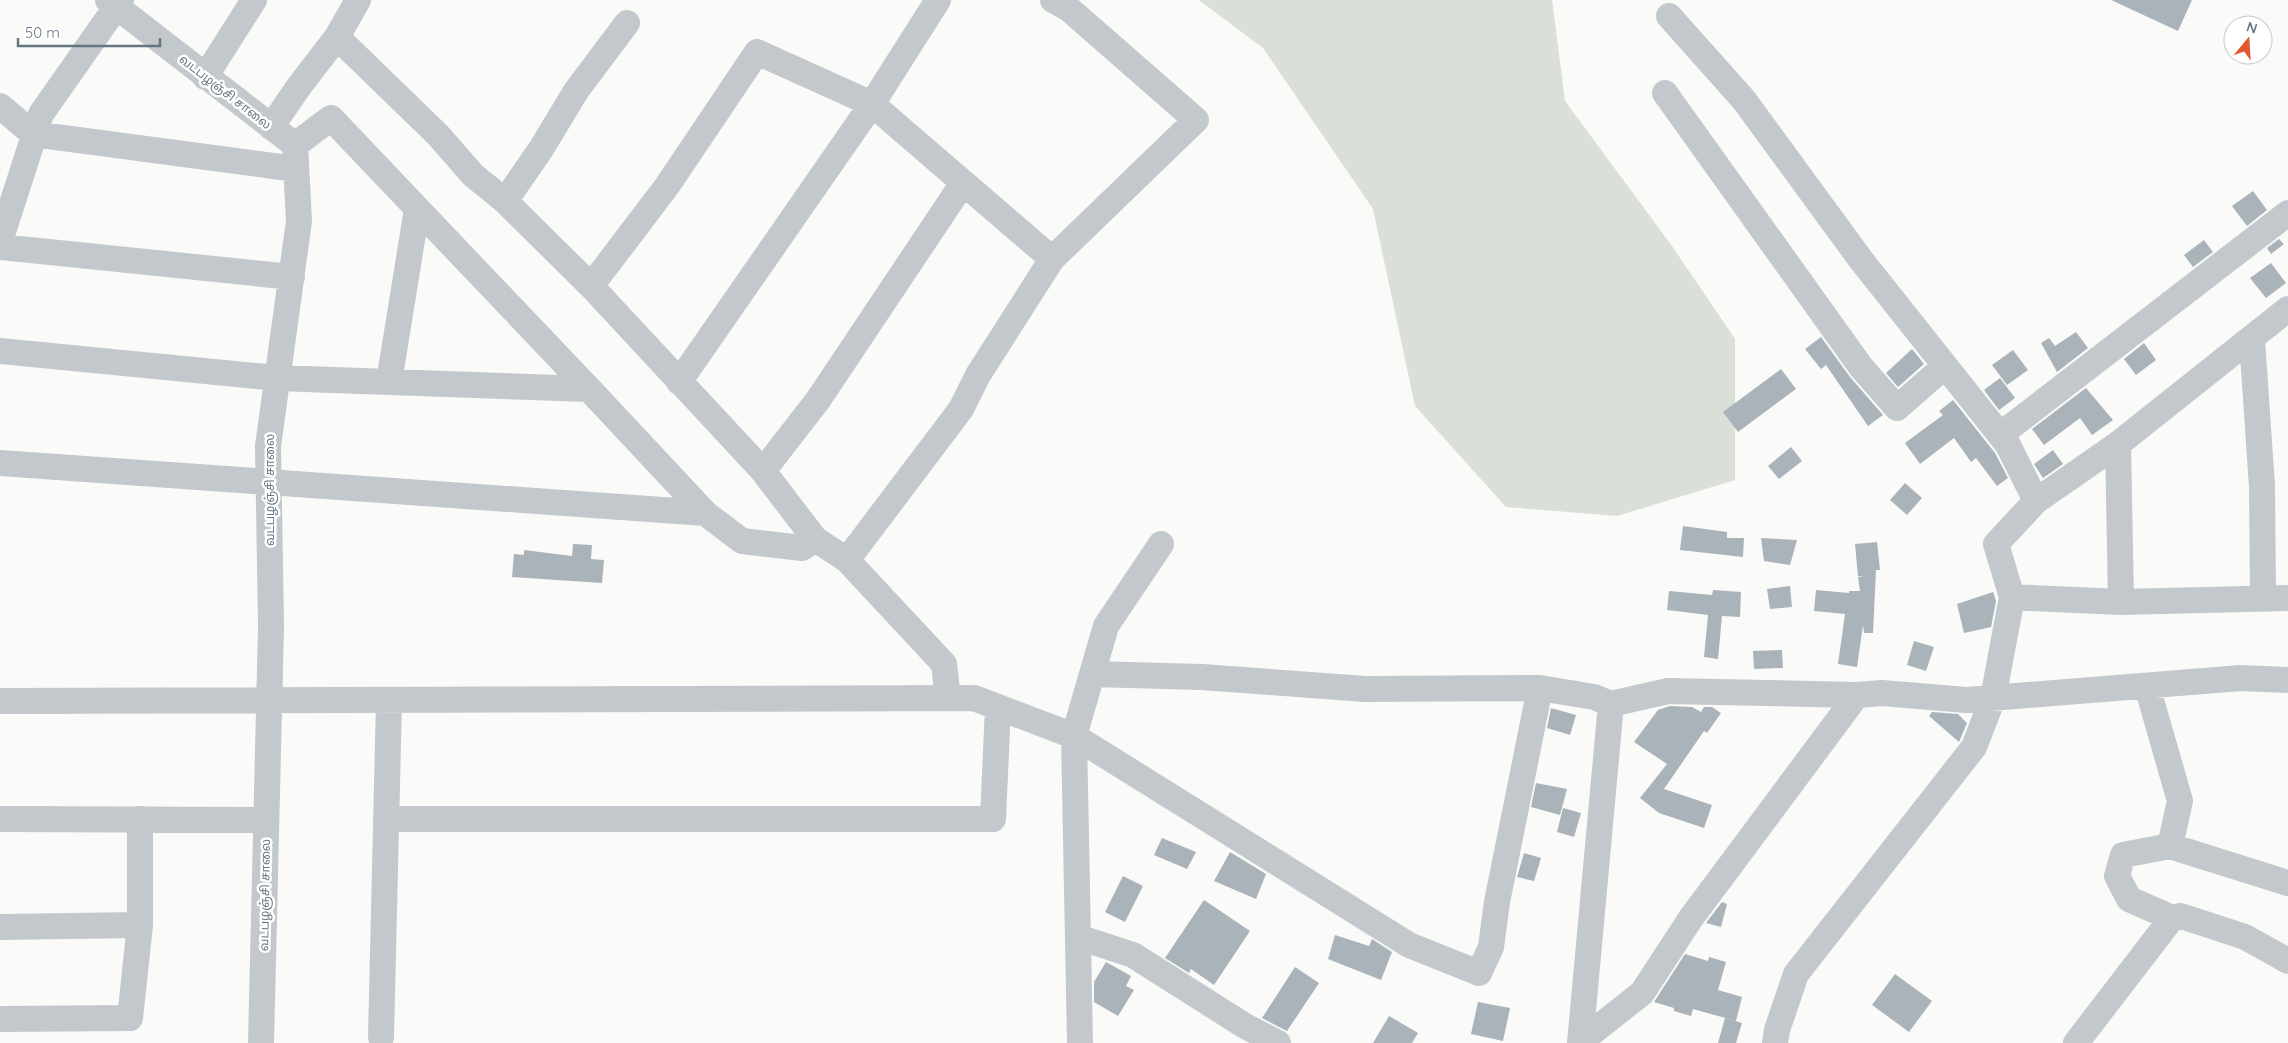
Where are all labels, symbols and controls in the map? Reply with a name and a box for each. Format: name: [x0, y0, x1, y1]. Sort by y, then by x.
scale bar: [18, 15, 160, 47]
north arrow: [2223, 15, 2273, 65]
text: N: [2244, 17, 2260, 38]
text: 50 m: [25, 23, 60, 42]
street label: வடபழஞ்சி சாலை: [176, 51, 274, 133]
street label: வடபழஞ்சி சாலை: [262, 434, 278, 546]
street label: வடபழஞ்சி சாலை: [256, 839, 274, 951]

